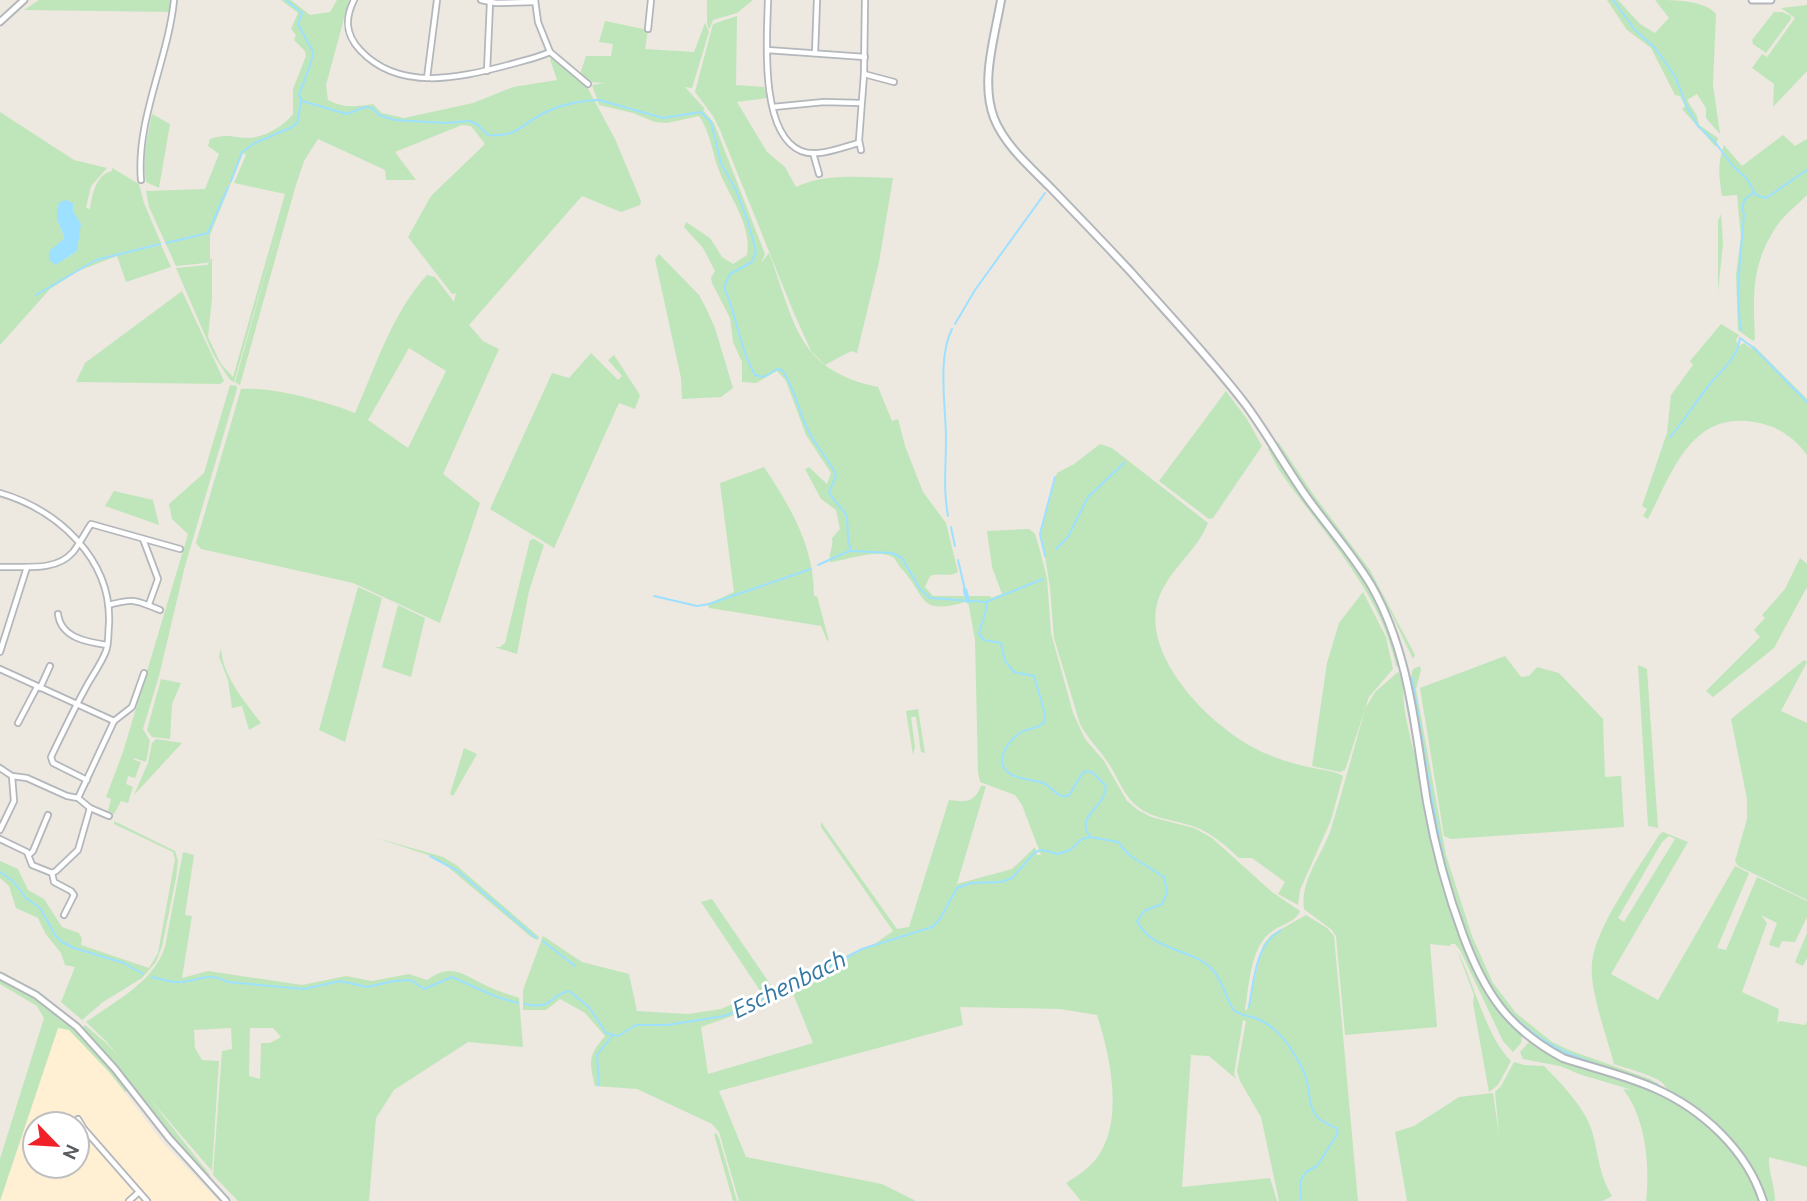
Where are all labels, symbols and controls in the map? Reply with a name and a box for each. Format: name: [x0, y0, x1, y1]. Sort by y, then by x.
water label: Eschenbach: [728, 945, 850, 1023]
north arrow: [21, 1110, 91, 1180]
text: N: [58, 1141, 84, 1163]

